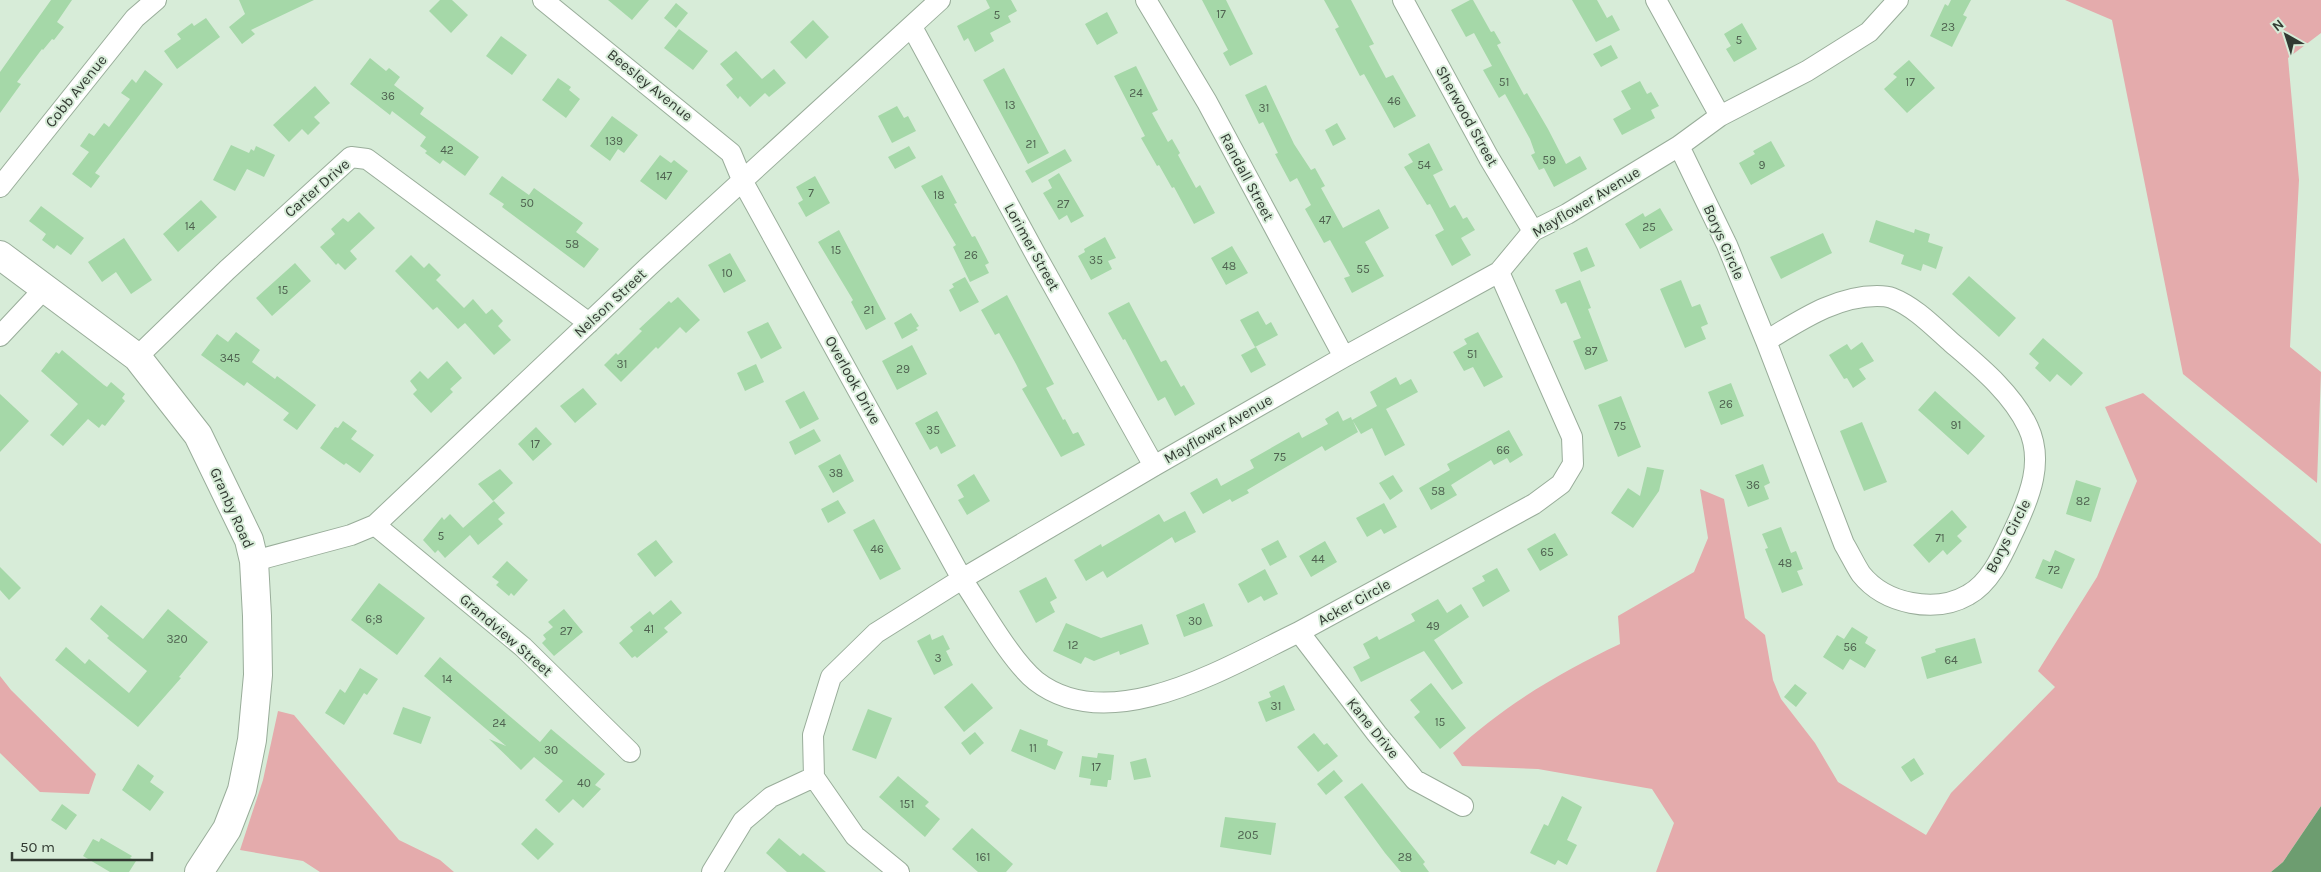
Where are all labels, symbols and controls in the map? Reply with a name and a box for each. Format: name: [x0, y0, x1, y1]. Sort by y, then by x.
house number: 17: [1216, 7, 1226, 21]
house number: 5: [994, 8, 1001, 22]
north arrow: [2261, 10, 2311, 60]
text: N: [2269, 16, 2287, 35]
house number: 23: [1941, 20, 1955, 34]
house number: 5: [1736, 33, 1743, 47]
street label: Beesley Avenue: [604, 45, 696, 125]
street label: Cobb Avenue: [41, 51, 111, 131]
street label: Sherwood Street: [1432, 63, 1502, 170]
house number: 51: [1499, 75, 1509, 89]
house number: 17: [1905, 75, 1915, 89]
house number: 24: [1129, 86, 1143, 100]
house number: 36: [381, 89, 395, 103]
house number: 46: [1387, 94, 1401, 108]
house number: 13: [1004, 98, 1016, 112]
house number: 31: [1258, 101, 1270, 115]
street label: Randall Street: [1216, 130, 1278, 224]
house number: 139: [605, 134, 623, 148]
house number: 21: [1026, 137, 1036, 151]
house number: 42: [440, 143, 454, 157]
house number: 59: [1542, 153, 1556, 167]
street label: Carter Drive: [281, 155, 353, 221]
house number: 54: [1417, 158, 1431, 172]
house number: 9: [1759, 158, 1766, 172]
street label: Mayflower Avenue: [1529, 163, 1643, 241]
house number: 147: [656, 169, 673, 183]
house number: 7: [808, 186, 814, 200]
house number: 18: [933, 188, 945, 202]
house number: 50: [520, 196, 534, 210]
house number: 27: [1057, 197, 1070, 211]
street label: Lorimer Street: [1001, 200, 1064, 294]
street label: Borys Circle: [1699, 202, 1749, 282]
house number: 47: [1319, 213, 1332, 227]
house number: 14: [185, 219, 196, 233]
house number: 25: [1642, 220, 1656, 234]
house number: 58: [565, 237, 579, 251]
house number: 15: [831, 243, 842, 257]
house number: 26: [964, 248, 978, 262]
house number: 35: [1089, 253, 1103, 267]
house number: 48: [1222, 259, 1236, 273]
house number: 55: [1356, 262, 1370, 276]
street label: Nelson Street: [570, 265, 650, 341]
house number: 10: [721, 266, 733, 280]
house number: 15: [278, 283, 289, 297]
house number: 21: [864, 303, 874, 317]
street label: Overlook Drive: [821, 333, 885, 427]
house number: 87: [1584, 344, 1598, 358]
house number: 51: [1467, 347, 1477, 361]
house number: 345: [220, 351, 241, 365]
house number: 31: [616, 357, 628, 371]
house number: 29: [896, 362, 910, 376]
street label: Mayflower Avenue: [1160, 391, 1276, 467]
house number: 26: [1719, 397, 1733, 411]
house number: 91: [1951, 418, 1961, 432]
house number: 75: [1614, 419, 1626, 433]
house number: 35: [926, 423, 940, 437]
house number: 17: [530, 437, 540, 451]
house number: 66: [1496, 443, 1510, 457]
house number: 75: [1274, 450, 1286, 464]
street label: Granby Road: [206, 465, 258, 551]
house number: 38: [829, 466, 843, 480]
house number: 36: [1746, 478, 1760, 492]
house number: 58: [1431, 484, 1445, 498]
house number: 82: [2076, 494, 2090, 508]
street label: Borys Circle: [1982, 496, 2034, 576]
house number: 5: [438, 529, 445, 543]
house number: 71: [1935, 531, 1945, 545]
house number: 46: [870, 542, 884, 556]
house number: 65: [1540, 545, 1554, 559]
house number: 44: [1311, 552, 1325, 566]
house number: 48: [1778, 556, 1792, 570]
house number: 72: [2048, 563, 2060, 577]
street label: Acker Circle: [1315, 575, 1393, 629]
street label: Grandview Street: [456, 590, 556, 680]
house number: 6;8: [365, 612, 383, 626]
house number: 30: [1188, 614, 1202, 628]
house number: 49: [1426, 619, 1440, 633]
house number: 41: [644, 622, 654, 636]
house number: 27: [560, 624, 573, 638]
house number: 320: [166, 632, 188, 646]
house number: 12: [1068, 638, 1079, 652]
house number: 56: [1843, 640, 1857, 654]
house number: 3: [934, 651, 942, 665]
house number: 64: [1944, 653, 1958, 667]
house number: 14: [442, 672, 453, 686]
street label: Kane Drive: [1343, 694, 1403, 762]
house number: 31: [1270, 699, 1282, 713]
house number: 15: [1435, 715, 1446, 729]
house number: 24: [492, 716, 506, 730]
house number: 11: [1029, 741, 1037, 755]
house number: 30: [544, 743, 558, 757]
house number: 17: [1091, 760, 1101, 774]
house number: 40: [577, 776, 591, 790]
house number: 151: [900, 797, 914, 811]
house number: 205: [1238, 828, 1259, 842]
scale bar: [12, 830, 152, 862]
text: 50 m: [20, 838, 55, 856]
house number: 161: [976, 850, 990, 864]
house number: 28: [1398, 850, 1412, 864]

